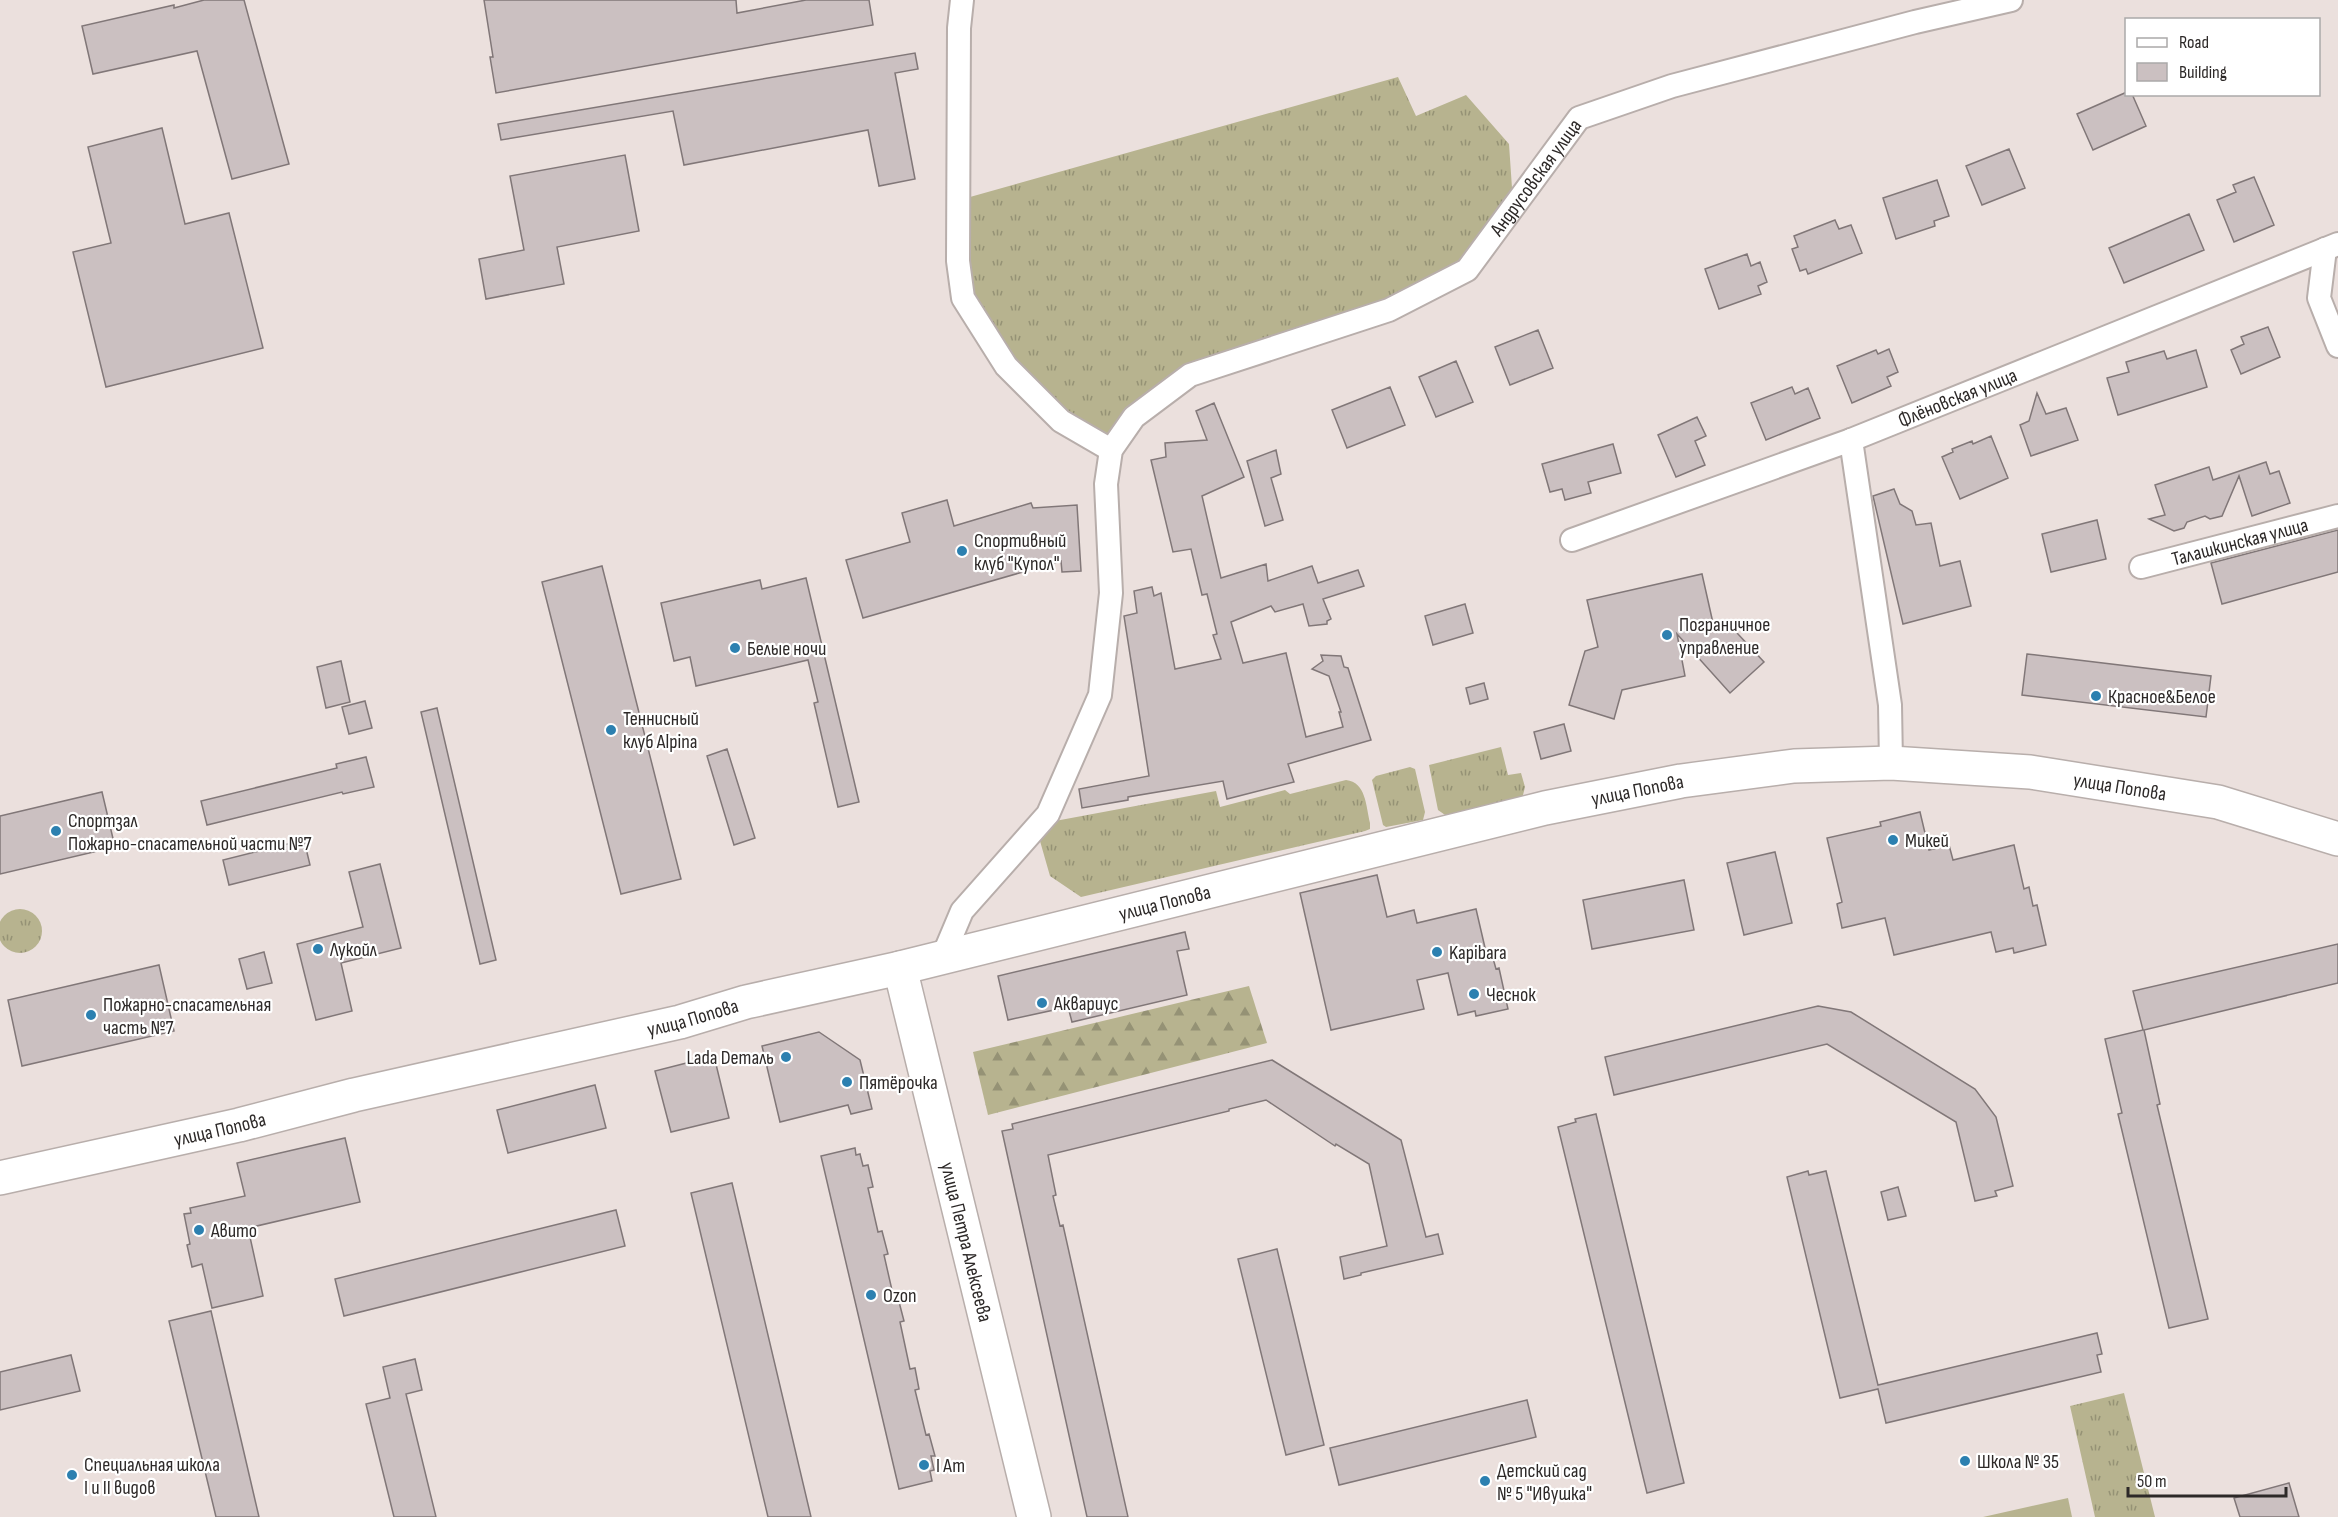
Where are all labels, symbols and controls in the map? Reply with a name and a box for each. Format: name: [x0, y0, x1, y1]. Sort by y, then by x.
legend: [2125, 18, 2320, 96]
text: Road: [2179, 32, 2209, 53]
text: Building: [2179, 62, 2227, 83]
street label: Андрусовская улица: [1485, 115, 1587, 242]
street label: Флёновская улица: [1895, 363, 2021, 433]
street label: Талашкинская улица: [2169, 513, 2311, 572]
place label: Спортивный клуб "Купол": [974, 529, 1066, 576]
marker: Спортивный клуб "Купол": [955, 544, 969, 558]
place label: Пограничное управление: [1679, 613, 1770, 660]
marker: Пограничное управление: [1660, 628, 1674, 642]
place label: Белые ночи: [747, 637, 826, 661]
marker: Белые ночи: [728, 641, 742, 655]
place label: Красное&Белое: [2108, 685, 2216, 709]
marker: Красное&Белое: [2089, 689, 2103, 703]
place label: Теннисный клуб Alpina: [623, 707, 699, 754]
marker: Теннисный клуб Alpina: [604, 723, 618, 737]
street label: улица Попова: [2072, 768, 2168, 807]
street label: улица Попова: [1589, 770, 1686, 812]
place label: Спортзал Пожарно-спасательной части №7: [68, 809, 312, 856]
marker: Спортзал Пожарно-спасательной части №7: [49, 824, 63, 838]
place label: Микей: [1905, 829, 1949, 853]
marker: Микей: [1886, 833, 1900, 847]
street label: улица Попова: [1117, 880, 1213, 926]
place label: Лукойл: [329, 938, 377, 962]
place label: Kapibara: [1449, 941, 1507, 965]
marker: Лукойл: [311, 942, 325, 956]
marker: Kapibara: [1430, 945, 1444, 959]
place label: Чеснок: [1486, 983, 1536, 1007]
marker: Чеснок: [1467, 987, 1481, 1001]
place label: Аквариус: [1053, 992, 1119, 1016]
place label: Пожарно-спасательная часть №7: [103, 993, 271, 1040]
street label: улица Попова: [645, 994, 741, 1042]
marker: Аквариус: [1035, 996, 1049, 1010]
marker: Пожарно-спасательная часть №7: [84, 1008, 98, 1022]
place label: Lada Dеталь: [686, 1046, 774, 1070]
marker: Lada Dеталь: [779, 1050, 793, 1064]
place label: Пятёрочка: [859, 1071, 938, 1095]
marker: Пятёрочка: [840, 1075, 854, 1089]
street label: улица Попова: [172, 1108, 268, 1152]
street label: улица Петра Алексеева: [935, 1160, 997, 1325]
place label: Авито: [210, 1219, 257, 1243]
marker: Авито: [192, 1223, 206, 1237]
place label: Ozon: [883, 1284, 917, 1308]
marker: Ozon: [864, 1288, 878, 1302]
place label: Школа № 35: [1977, 1450, 2059, 1474]
place label: Специальная школа I и II видов: [84, 1453, 220, 1500]
place label: I Am: [936, 1454, 965, 1478]
marker: Школа № 35: [1958, 1454, 1972, 1468]
marker: I Am: [917, 1458, 931, 1472]
place label: Детский сад № 5 "Ивушка": [1497, 1459, 1592, 1506]
scale bar: [2128, 1460, 2286, 1498]
marker: Специальная школа I и II видов: [65, 1468, 79, 1482]
text: 50 m: [2137, 1471, 2167, 1492]
marker: Детский сад № 5 "Ивушка": [1478, 1474, 1492, 1488]

